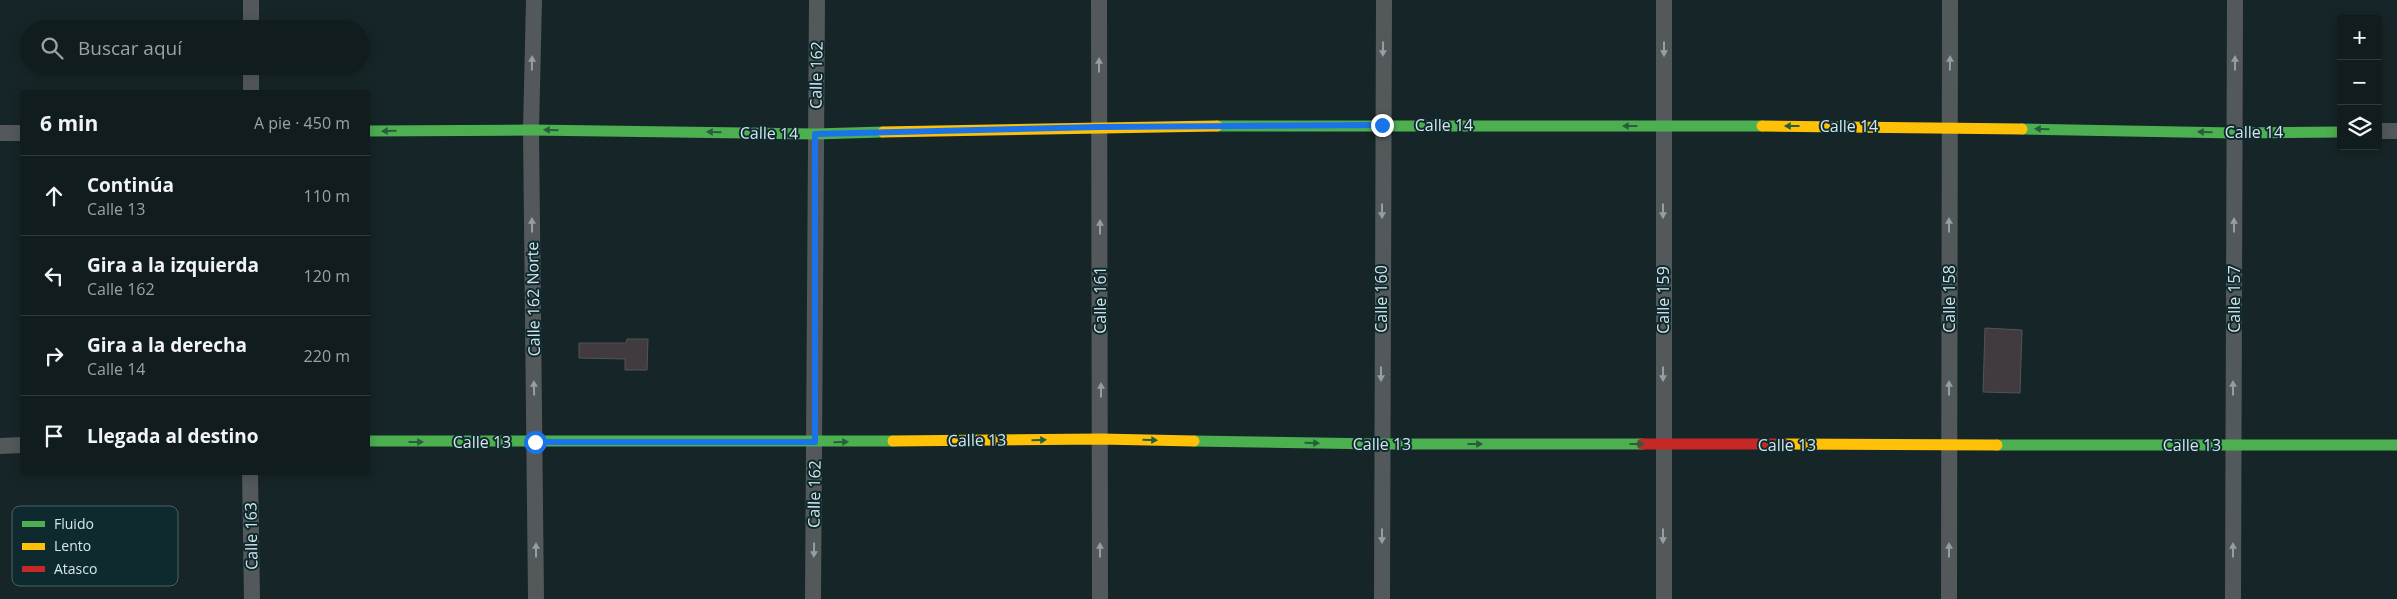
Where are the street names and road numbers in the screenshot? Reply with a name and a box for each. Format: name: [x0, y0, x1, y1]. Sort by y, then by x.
street label: Calle 162: [804, 41, 828, 109]
street label: Calle 14: [1415, 114, 1473, 136]
street label: Calle 14: [1820, 115, 1878, 137]
street label: Calle 14: [740, 121, 798, 145]
street label: Calle 14: [2225, 121, 2283, 143]
street label: Calle 162 Norte: [521, 241, 545, 357]
street label: Calle 160: [1370, 265, 1392, 333]
street label: Calle 158: [1938, 265, 1960, 333]
street label: Calle 157: [2223, 265, 2245, 333]
street label: Calle 161: [1089, 266, 1111, 334]
street label: Calle 159: [1652, 266, 1674, 334]
street label: Calle 13: [948, 428, 1006, 452]
street label: Calle 13: [453, 431, 511, 453]
street label: Calle 13: [1353, 433, 1411, 455]
street label: Calle 13: [1758, 434, 1816, 456]
street label: Calle 13: [2163, 434, 2221, 456]
street label: Calle 162: [802, 460, 826, 528]
street label: Calle 163: [239, 502, 263, 570]

